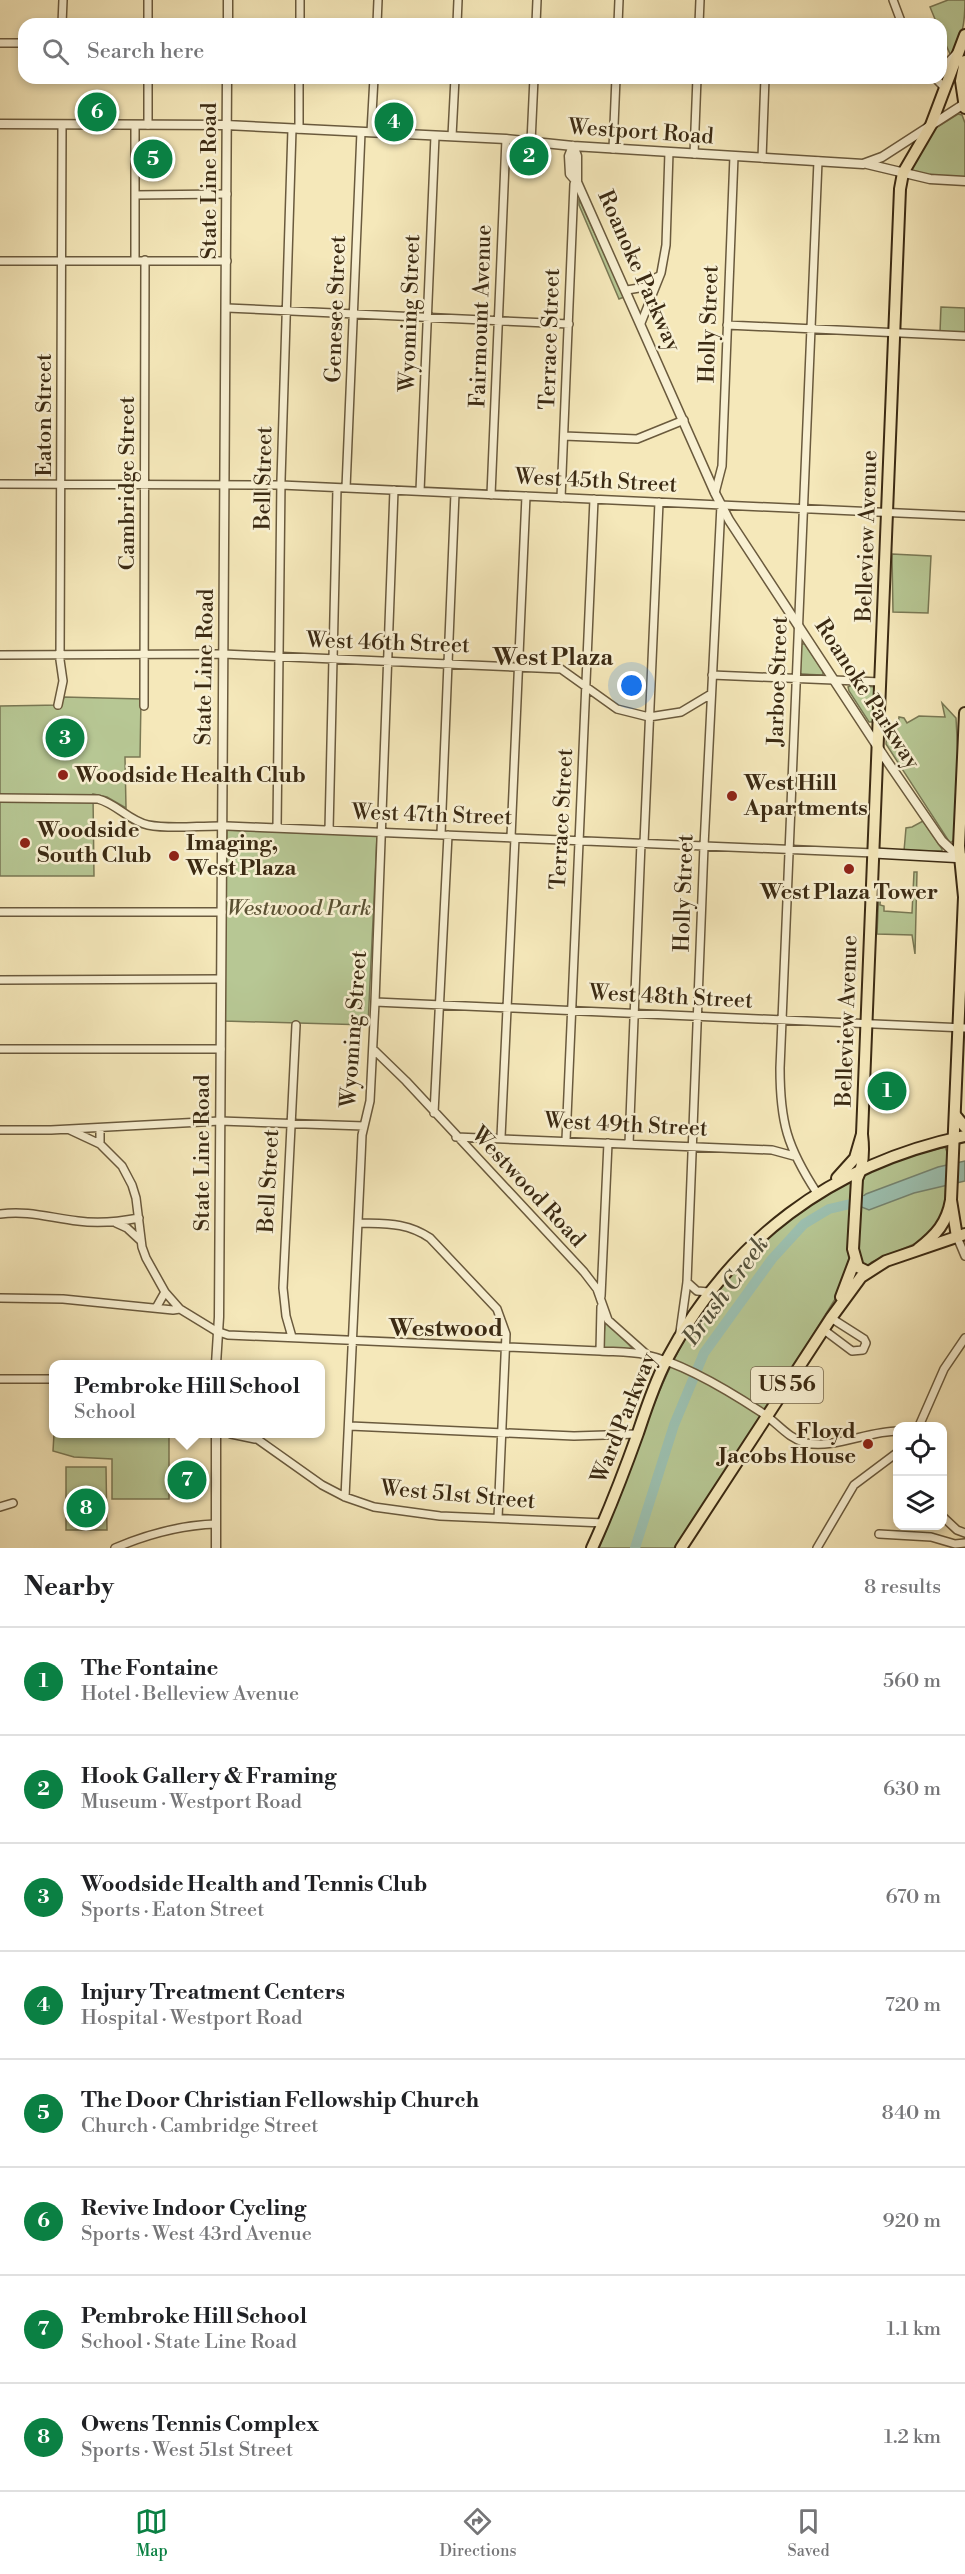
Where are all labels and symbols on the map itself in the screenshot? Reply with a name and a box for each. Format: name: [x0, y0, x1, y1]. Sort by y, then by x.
pin: 6: [78, 90, 116, 134]
pin: 4: [374, 100, 414, 144]
street label: State Line Road: [196, 102, 223, 259]
street label: Westport Road: [566, 113, 715, 151]
pin: 2: [510, 134, 548, 178]
pin: 5: [134, 136, 172, 182]
street label: Roanoke Parkway: [591, 186, 687, 356]
street label: Fairmount Avenue: [464, 224, 498, 408]
street label: Wyoming Street: [394, 234, 426, 393]
street label: Genesee Street: [320, 235, 352, 383]
street label: Holly Street: [693, 264, 725, 383]
street label: Terrace Street: [534, 268, 566, 410]
street label: Eaton Street: [31, 353, 58, 477]
street label: Cambridge Street: [114, 396, 141, 570]
street label: Bell Street: [250, 426, 278, 531]
street label: Belleview Avenue: [850, 450, 883, 623]
street label: West 45th Street: [513, 463, 678, 499]
street label: State Line Road: [190, 588, 220, 746]
street label: Roanoke Parkway: [808, 614, 926, 774]
street label: Jarboe Street: [762, 615, 794, 747]
street label: West 46th Street: [305, 627, 470, 659]
district label: West Plaza: [492, 643, 614, 673]
your location: [617, 671, 646, 700]
pin: 3: [46, 716, 84, 760]
street label: Terrace Street: [545, 747, 579, 890]
place label: Woodside Health Club: [74, 762, 306, 789]
marker: Woodside Health Club: [56, 768, 70, 782]
place label: West Hill Apartments: [743, 770, 868, 822]
marker: West Hill Apartments: [725, 789, 739, 803]
street label: West 47th Street: [350, 799, 513, 831]
place label: Woodside South Club: [36, 817, 152, 869]
place label: Imaging, West Plaza: [185, 830, 297, 882]
street label: Holly Street: [668, 833, 700, 952]
marker: Woodside South Club: [18, 836, 32, 850]
marker: Imaging, West Plaza: [167, 849, 181, 863]
marker: West Plaza Tower: [842, 862, 856, 876]
place label: West Plaza Tower: [759, 879, 938, 906]
park label: Westwood Park: [227, 895, 371, 922]
street label: Belleview Avenue: [830, 935, 863, 1108]
street label: Wyoming Street: [335, 949, 373, 1109]
street label: West 48th Street: [587, 979, 754, 1015]
pin: 1: [868, 1068, 906, 1114]
street label: State Line Road: [189, 1074, 216, 1231]
street label: West 49th Street: [543, 1107, 709, 1143]
street label: Westwood Road: [465, 1120, 591, 1253]
street label: Bell Street: [253, 1128, 285, 1235]
water label: Brush Creek: [676, 1230, 776, 1353]
district label: Westwood: [388, 1314, 503, 1344]
street label: Ward Parkway: [585, 1348, 663, 1488]
road number: US 56: [751, 1367, 823, 1403]
place label: Floyd Jacobs House: [716, 1418, 856, 1470]
marker: Floyd Jacobs House: [861, 1437, 875, 1451]
pin: 7: [168, 1458, 207, 1502]
street label: West 51st Street: [378, 1475, 537, 1515]
pin: 8: [66, 1486, 106, 1530]

